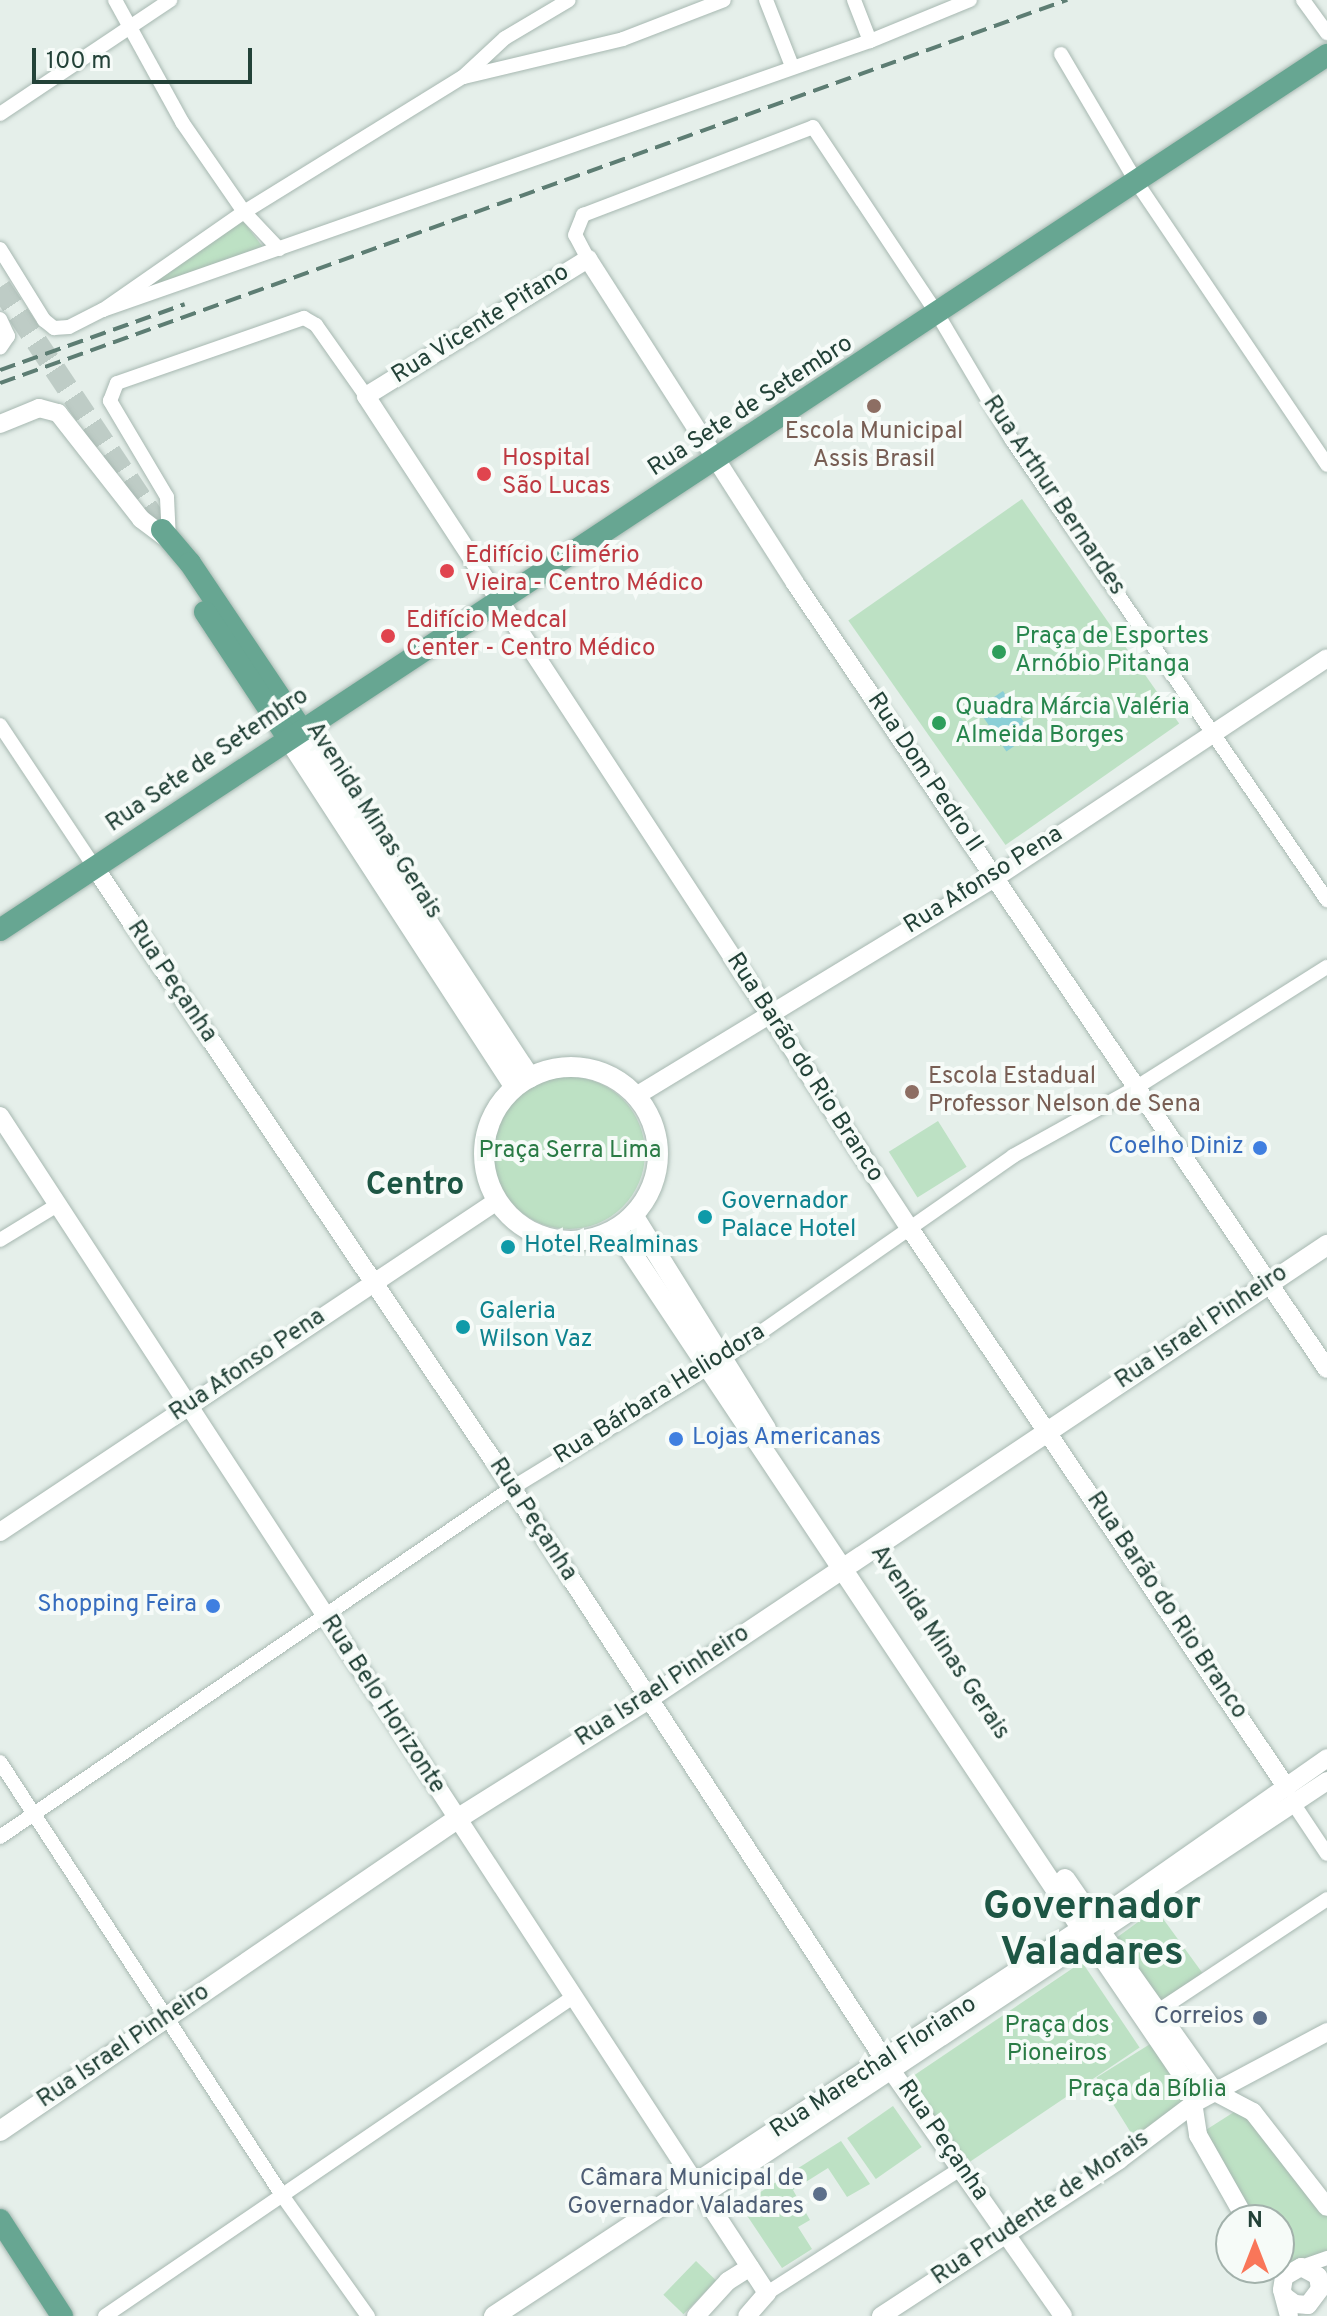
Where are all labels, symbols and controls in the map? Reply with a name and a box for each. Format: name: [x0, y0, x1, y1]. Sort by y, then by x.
scale bar: [36, 32, 256, 82]
text: 100 m: [46, 47, 112, 77]
street label: Rua Vicente Pifano: [387, 259, 575, 391]
street label: Rua Sete de Setembro: [643, 330, 859, 484]
street label: Rua Arthur Bernardes: [975, 390, 1131, 602]
marker: Escola Municipal Assis Brasil: [865, 397, 883, 415]
place label: Escola Municipal Assis Brasil: [785, 419, 963, 475]
place label: Hospital São Lucas: [502, 446, 610, 502]
marker: Hospital São Lucas: [473, 463, 495, 485]
place label: Edifício Climério Vieira - Centro Médico: [465, 543, 703, 599]
marker: Edifício Climério Vieira - Centro Médico: [436, 560, 458, 582]
place label: Edifício Medcal Center - Centro Médico: [406, 608, 655, 664]
place label: Praça de Esportes Arnóbio Pitanga: [1015, 624, 1209, 680]
marker: Edifício Medcal Center - Centro Médico: [377, 625, 399, 647]
marker: Praça de Esportes Arnóbio Pitanga: [990, 643, 1008, 661]
street label: Rua Sete de Setembro: [101, 683, 315, 839]
street label: Rua Dom Pedro II: [860, 688, 988, 858]
place label: Quadra Márcia Valéria Almeida Borges: [955, 695, 1191, 751]
marker: Quadra Márcia Valéria Almeida Borges: [930, 714, 948, 732]
street label: Avenida Minas Gerais: [299, 717, 447, 925]
street label: Rua Afonso Pena: [899, 820, 1069, 942]
street label: Rua Peçanha: [120, 916, 222, 1048]
street label: Rua Barão do Rio Branco: [719, 948, 889, 1188]
place label: Escola Estadual Professor Nelson de Sena: [928, 1064, 1201, 1120]
marker: Escola Estadual Professor Nelson de Sena: [903, 1083, 921, 1101]
place label: Coelho Diniz: [1108, 1134, 1244, 1162]
park label: Praça Serra Lima: [479, 1138, 661, 1166]
marker: Coelho Diniz: [1251, 1139, 1269, 1157]
district label: Centro: [366, 1167, 464, 1205]
place label: Governador Palace Hotel: [721, 1189, 856, 1245]
marker: Governador Palace Hotel: [696, 1208, 714, 1226]
place label: Hotel Realminas: [524, 1233, 699, 1261]
marker: Hotel Realminas: [499, 1238, 517, 1256]
street label: Rua Israel Pinheiro: [1110, 1260, 1294, 1396]
place label: Galeria Wilson Vaz: [479, 1299, 594, 1355]
street label: Rua Afonso Pena: [164, 1303, 332, 1429]
marker: Galeria Wilson Vaz: [454, 1318, 472, 1336]
street label: Rua Bárbara Heliodora: [549, 1318, 771, 1472]
place label: Lojas Americanas: [692, 1425, 882, 1453]
marker: Lojas Americanas: [667, 1430, 685, 1448]
street label: Rua Peçanha: [482, 1453, 582, 1587]
street label: Rua Barão do Rio Branco: [1079, 1487, 1253, 1725]
street label: Avenida Minas Gerais: [863, 1540, 1015, 1746]
place label: Shopping Feira: [37, 1592, 197, 1620]
marker: Shopping Feira: [204, 1597, 222, 1615]
street label: Rua Belo Horizonte: [313, 1610, 451, 1800]
street label: Rua Israel Pinheiro: [571, 1620, 755, 1754]
district label: Governador Valadares: [983, 1884, 1201, 1978]
street label: Rua Israel Pinheiro: [32, 1979, 216, 2115]
street label: Rua Marechal Floriano: [766, 1991, 982, 2145]
place label: Correios: [1154, 2004, 1244, 2032]
marker: Correios: [1251, 2009, 1269, 2027]
park label: Praça dos Pioneiros: [1005, 2013, 1109, 2069]
street label: Rua Peçanha: [890, 2075, 994, 2207]
park label: Praça da Bíblia: [1067, 2077, 1227, 2105]
street label: Rua Prudente de Morais: [927, 2126, 1155, 2292]
place label: Câmara Municipal de Governador Valadares: [566, 2166, 804, 2222]
marker: Câmara Municipal de Governador Valadares: [811, 2185, 829, 2203]
north arrow: [1215, 2204, 1295, 2284]
text: N: [1247, 2208, 1263, 2235]

